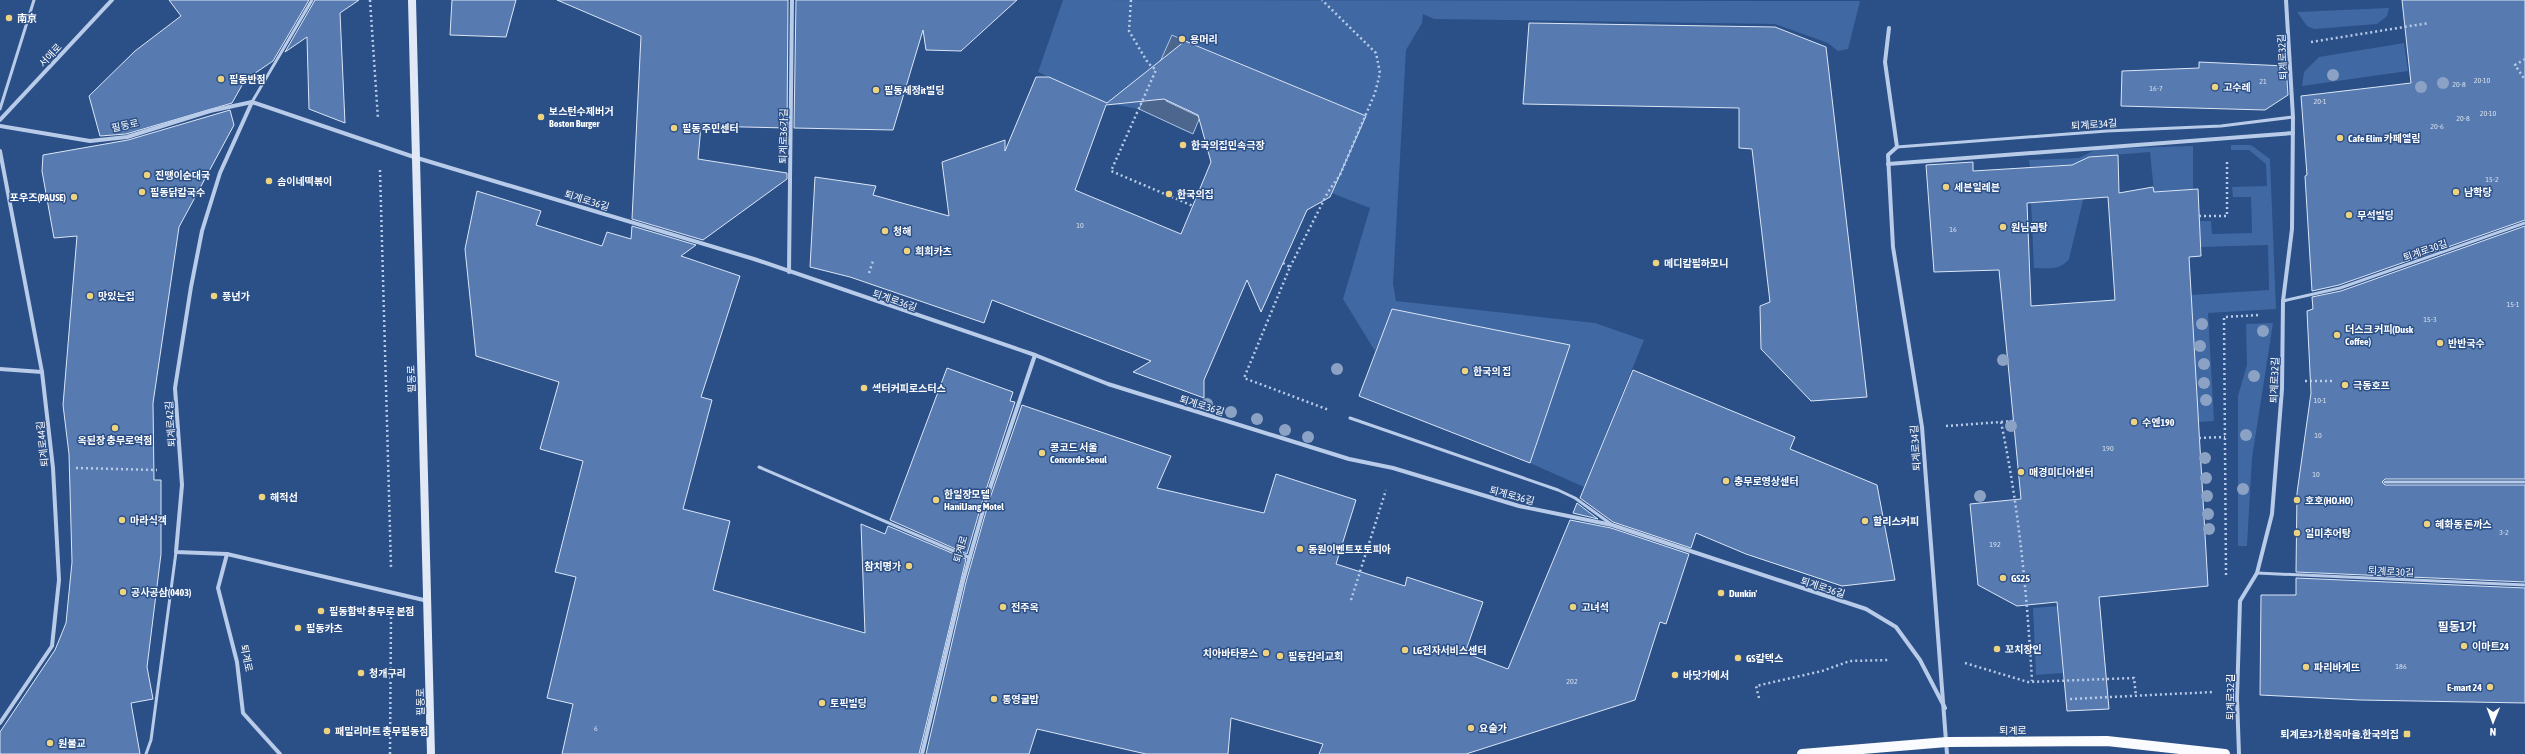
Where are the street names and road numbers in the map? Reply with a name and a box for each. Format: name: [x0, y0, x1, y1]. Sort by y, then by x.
street label: 퇴계로32길: [2276, 34, 2289, 80]
street label: 서애로: [37, 41, 64, 69]
street label: 퇴계로36가길: [778, 108, 789, 164]
street label: 필동로: [110, 117, 140, 134]
street label: 퇴계로34길: [2071, 117, 2117, 132]
street label: 퇴계로36길: [563, 188, 611, 212]
street label: 퇴계로30길: [2402, 238, 2449, 263]
street label: 퇴계로36길: [871, 288, 918, 313]
street label: 퇴계로32길: [2268, 357, 2281, 403]
street label: 필동로: [406, 365, 417, 393]
street label: 퇴계로36길: [1178, 393, 1226, 417]
street label: 퇴계로42길: [163, 401, 178, 447]
street label: 퇴계로44길: [35, 420, 50, 467]
street label: 퇴계로34길: [1908, 425, 1923, 471]
street label: 퇴계로36길: [1488, 484, 1536, 507]
street label: 퇴계로: [951, 534, 970, 564]
street label: 퇴계로30길: [2368, 565, 2414, 578]
street label: 퇴계로36길: [1799, 575, 1847, 600]
street label: 퇴계로: [238, 643, 255, 673]
street label: 퇴계로32길: [2225, 674, 2236, 720]
street label: 필동로: [415, 688, 426, 716]
street label: 퇴계로: [1999, 725, 2027, 736]

